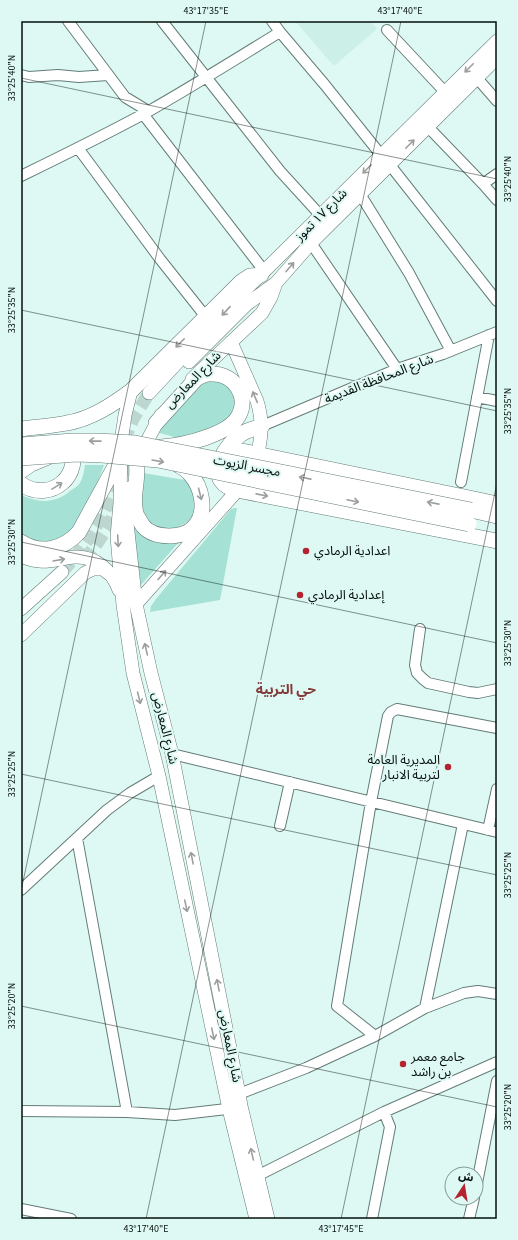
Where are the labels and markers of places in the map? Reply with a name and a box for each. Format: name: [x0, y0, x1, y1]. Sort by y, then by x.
place label: اعدادية الرمادي: [314, 542, 390, 561]
marker: اعدادية الرمادي: [301, 546, 311, 556]
place label: إعدادية الرمادي: [308, 586, 385, 605]
marker: إعدادية الرمادي: [295, 590, 305, 600]
place label: المديرية العامة لتربية الانبار: [367, 751, 440, 784]
marker: المديرية العامة لتربية الانبار: [443, 762, 453, 772]
place label: جامع معمر بن راشد: [410, 1048, 465, 1081]
marker: جامع معمر بن راشد: [398, 1059, 408, 1069]

